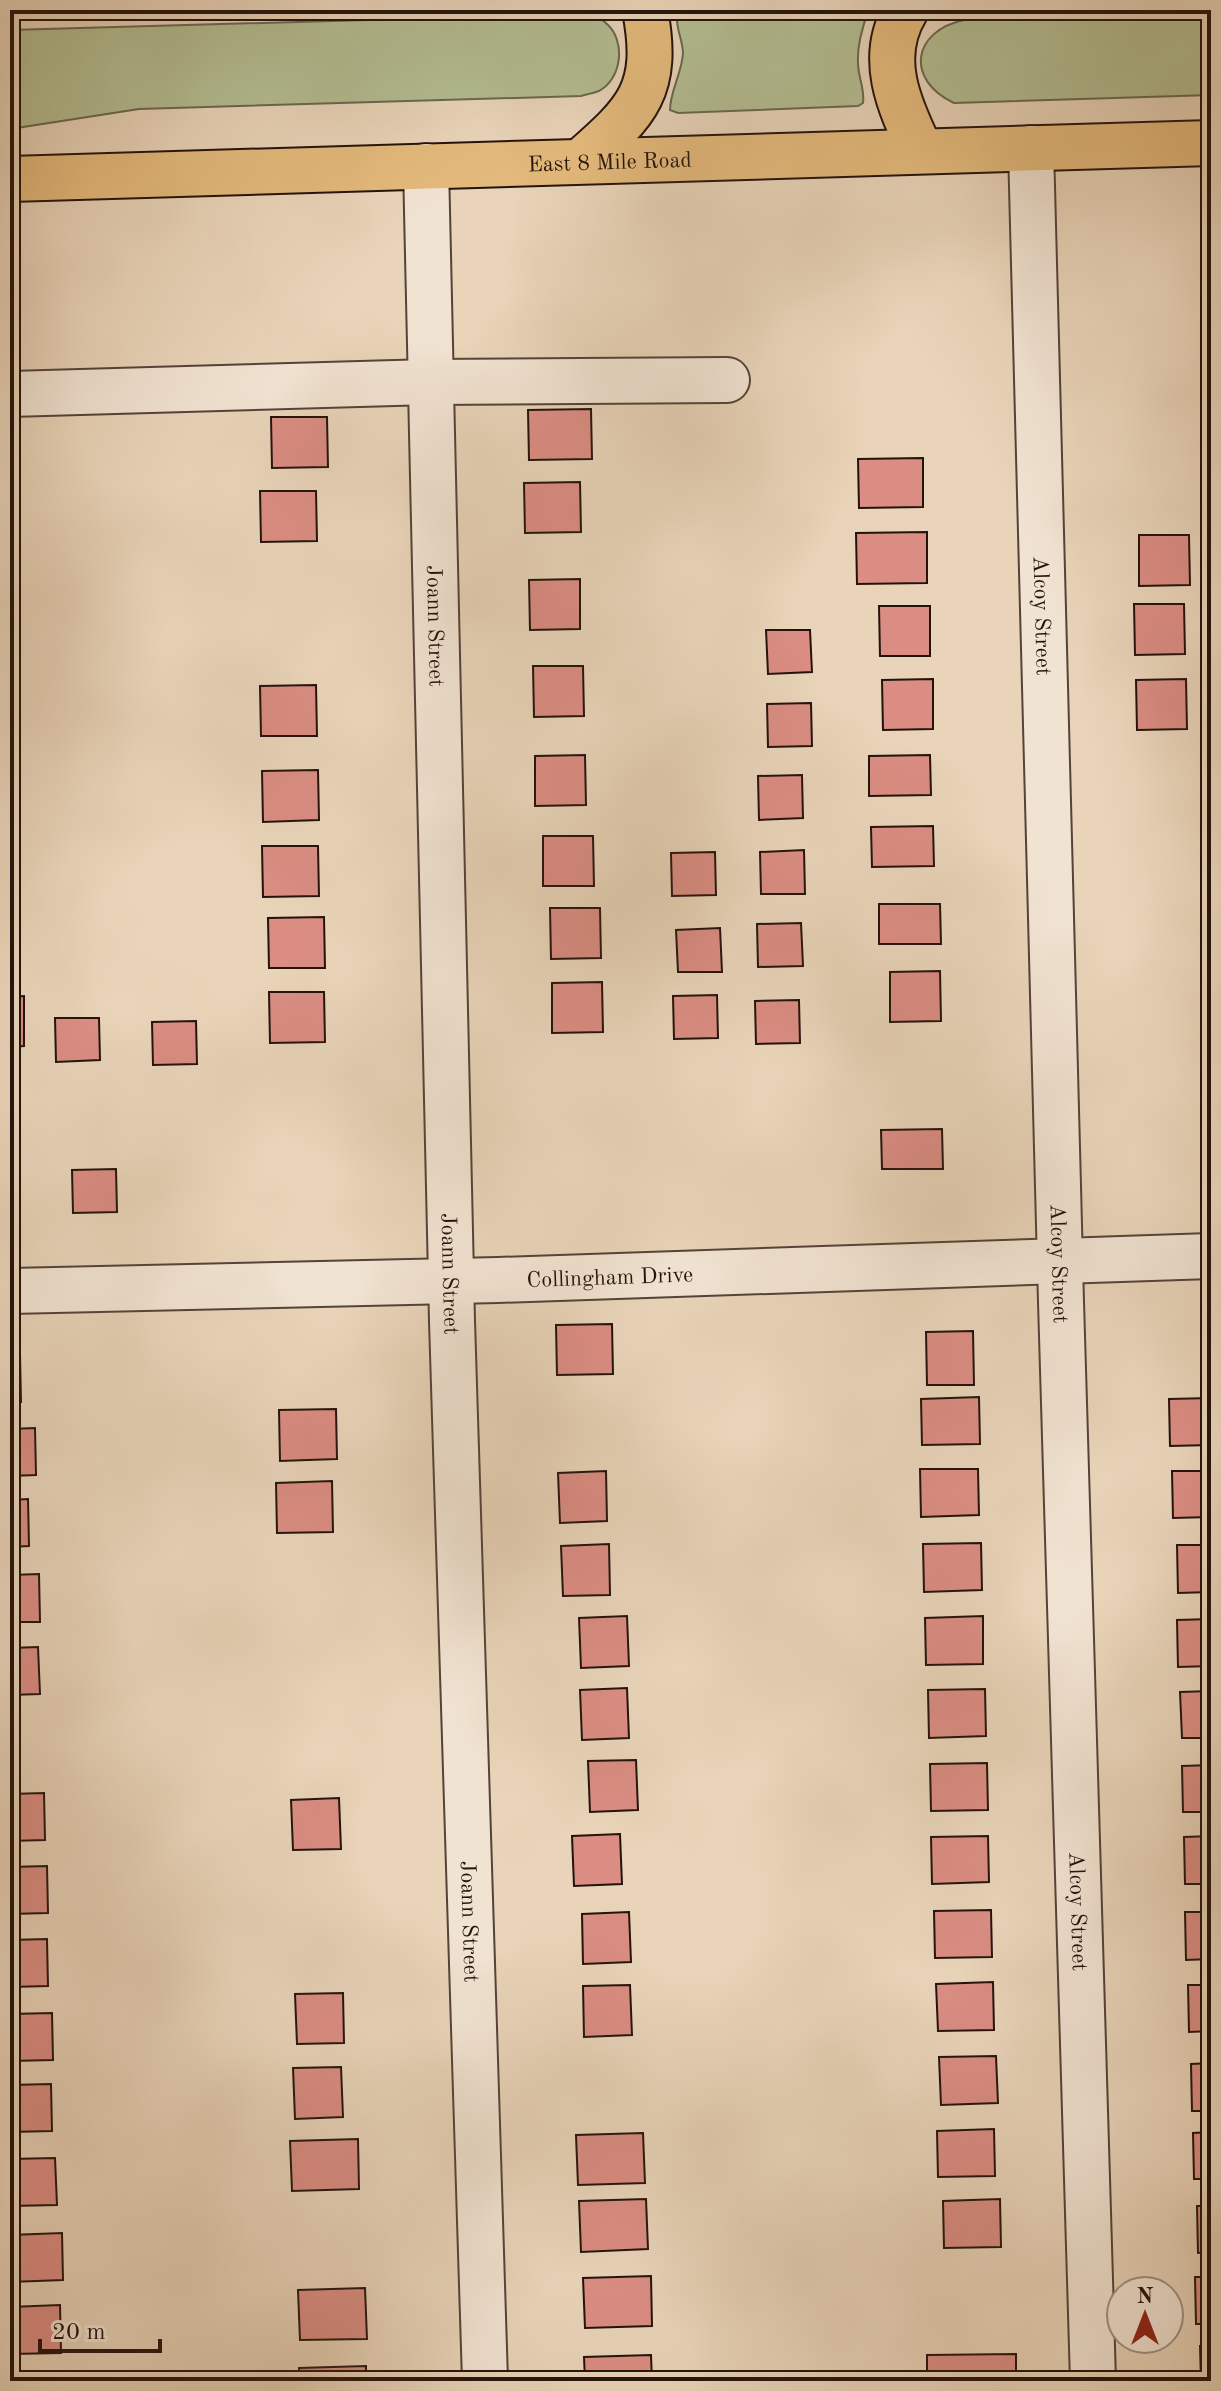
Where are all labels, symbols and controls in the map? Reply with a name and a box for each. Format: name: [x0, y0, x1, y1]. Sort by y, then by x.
street label: East 8 Mile Road: [527, 150, 692, 176]
street label: Alcoy Street: [1029, 556, 1054, 676]
street label: Joann Street: [422, 565, 447, 687]
street label: Alcoy Street: [1045, 1204, 1071, 1324]
street label: Joann Street: [437, 1213, 461, 1335]
street label: Collingham Drive: [526, 1264, 694, 1292]
street label: Alcoy Street: [1064, 1851, 1090, 1971]
street label: Joann Street: [456, 1860, 482, 1983]
north arrow: [1105, 2275, 1185, 2355]
text: N: [1137, 2286, 1154, 2308]
scale bar: [40, 2303, 160, 2353]
text: 20 m: [52, 2321, 106, 2345]

